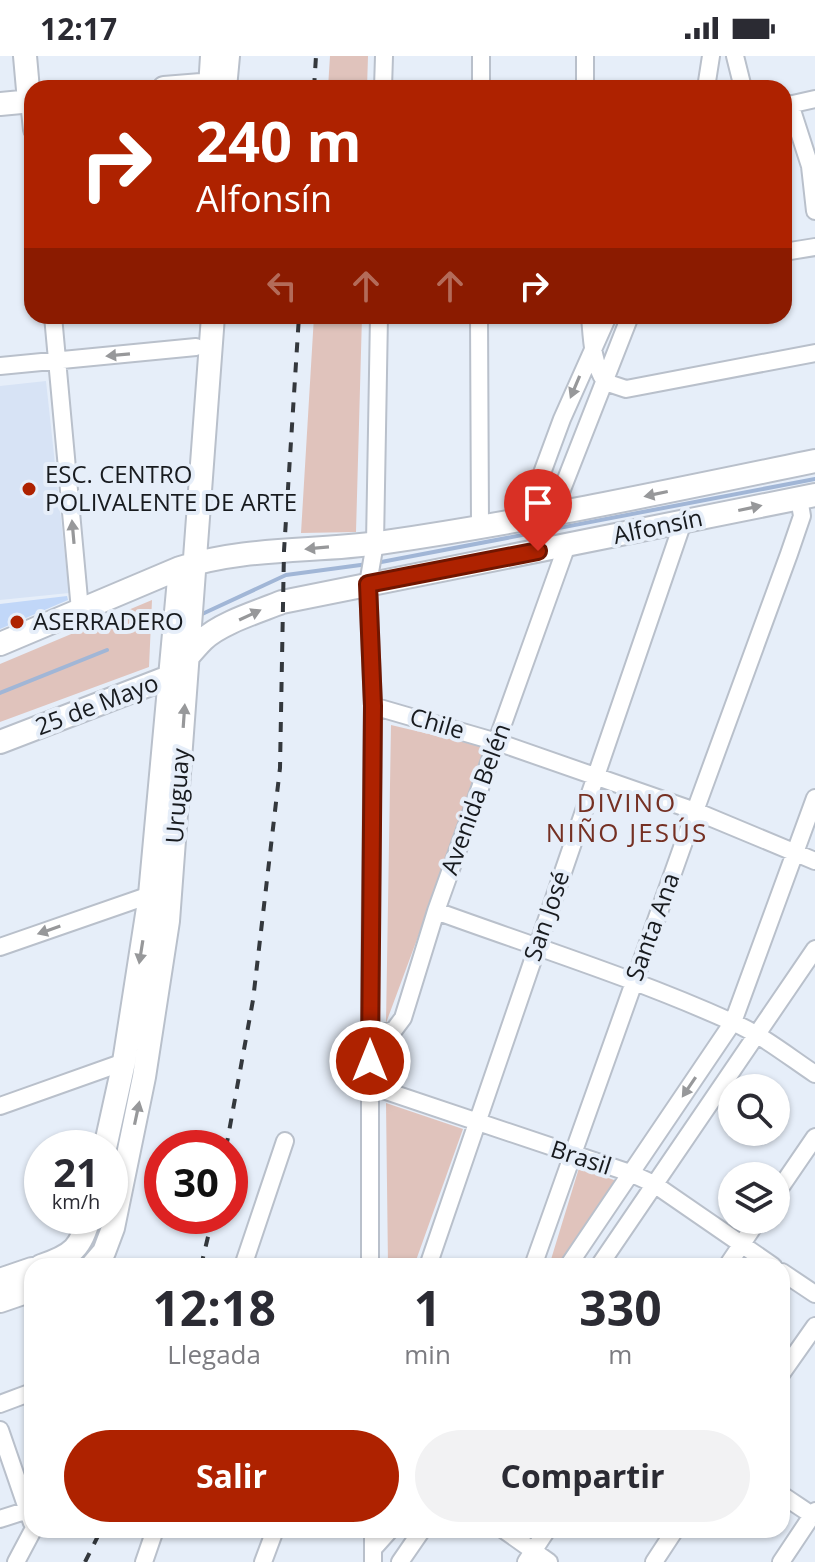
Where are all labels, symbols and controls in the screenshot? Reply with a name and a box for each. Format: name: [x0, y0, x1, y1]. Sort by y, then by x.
text: 12:17: [40, 8, 117, 49]
text: 240 m: [196, 102, 362, 178]
icon: right: [64, 112, 168, 216]
text: Alfonsín: [196, 174, 332, 223]
icon: left: [260, 264, 304, 308]
icon: ahead: [344, 264, 388, 308]
icon: ahead: [428, 264, 472, 308]
icon: right: [512, 264, 556, 308]
one-way arrow: [105, 348, 130, 361]
one-way arrow: [569, 375, 582, 399]
place label: ESC. CENTRO POLIVALENTE DE ARTE: [45, 457, 297, 518]
pin: [504, 469, 572, 551]
marker: ESC. CENTRO POLIVALENTE DE ARTE: [20, 480, 38, 498]
icon: arrive: [516, 481, 560, 525]
one-way arrow: [644, 488, 669, 501]
street label: Alfonsín: [610, 500, 705, 551]
one-way arrow: [738, 501, 763, 514]
one-way arrow: [66, 520, 79, 545]
one-way arrow: [304, 542, 329, 555]
place label: ASERRADERO: [33, 604, 184, 637]
one-way arrow: [239, 608, 262, 622]
marker: ASERRADERO: [8, 613, 26, 631]
street label: 25 de Mayo: [30, 665, 163, 742]
street label: Chile: [406, 699, 469, 746]
one-way arrow: [178, 703, 191, 728]
street label: Avenida Belén: [432, 718, 517, 879]
street label: Uruguay: [157, 746, 196, 845]
district label: DIVINO NIÑO JESÚS: [546, 784, 708, 850]
street label: San José: [515, 866, 576, 965]
street label: Santa Ana: [617, 868, 686, 985]
one-way arrow: [37, 924, 61, 936]
one-way arrow: [134, 939, 147, 964]
position arrow: [328, 1019, 412, 1103]
map controls: [718, 1074, 790, 1234]
button: search: [718, 1074, 790, 1146]
one-way arrow: [683, 1076, 697, 1098]
one-way arrow: [131, 1100, 144, 1125]
speed limit sign: 30: [144, 1130, 248, 1234]
street label: Brasil: [547, 1131, 616, 1182]
text: 21: [53, 1144, 99, 1199]
button: layers: [718, 1162, 790, 1234]
text: km/h: [52, 1188, 100, 1215]
text: 12:18: [152, 1275, 276, 1340]
text: 1: [414, 1275, 441, 1340]
text: 330: [579, 1275, 662, 1340]
text: Llegada: [167, 1336, 261, 1372]
text: min: [404, 1336, 451, 1372]
text: m: [608, 1336, 632, 1372]
button: Salir: [64, 1430, 399, 1522]
button: Compartir: [415, 1430, 750, 1522]

